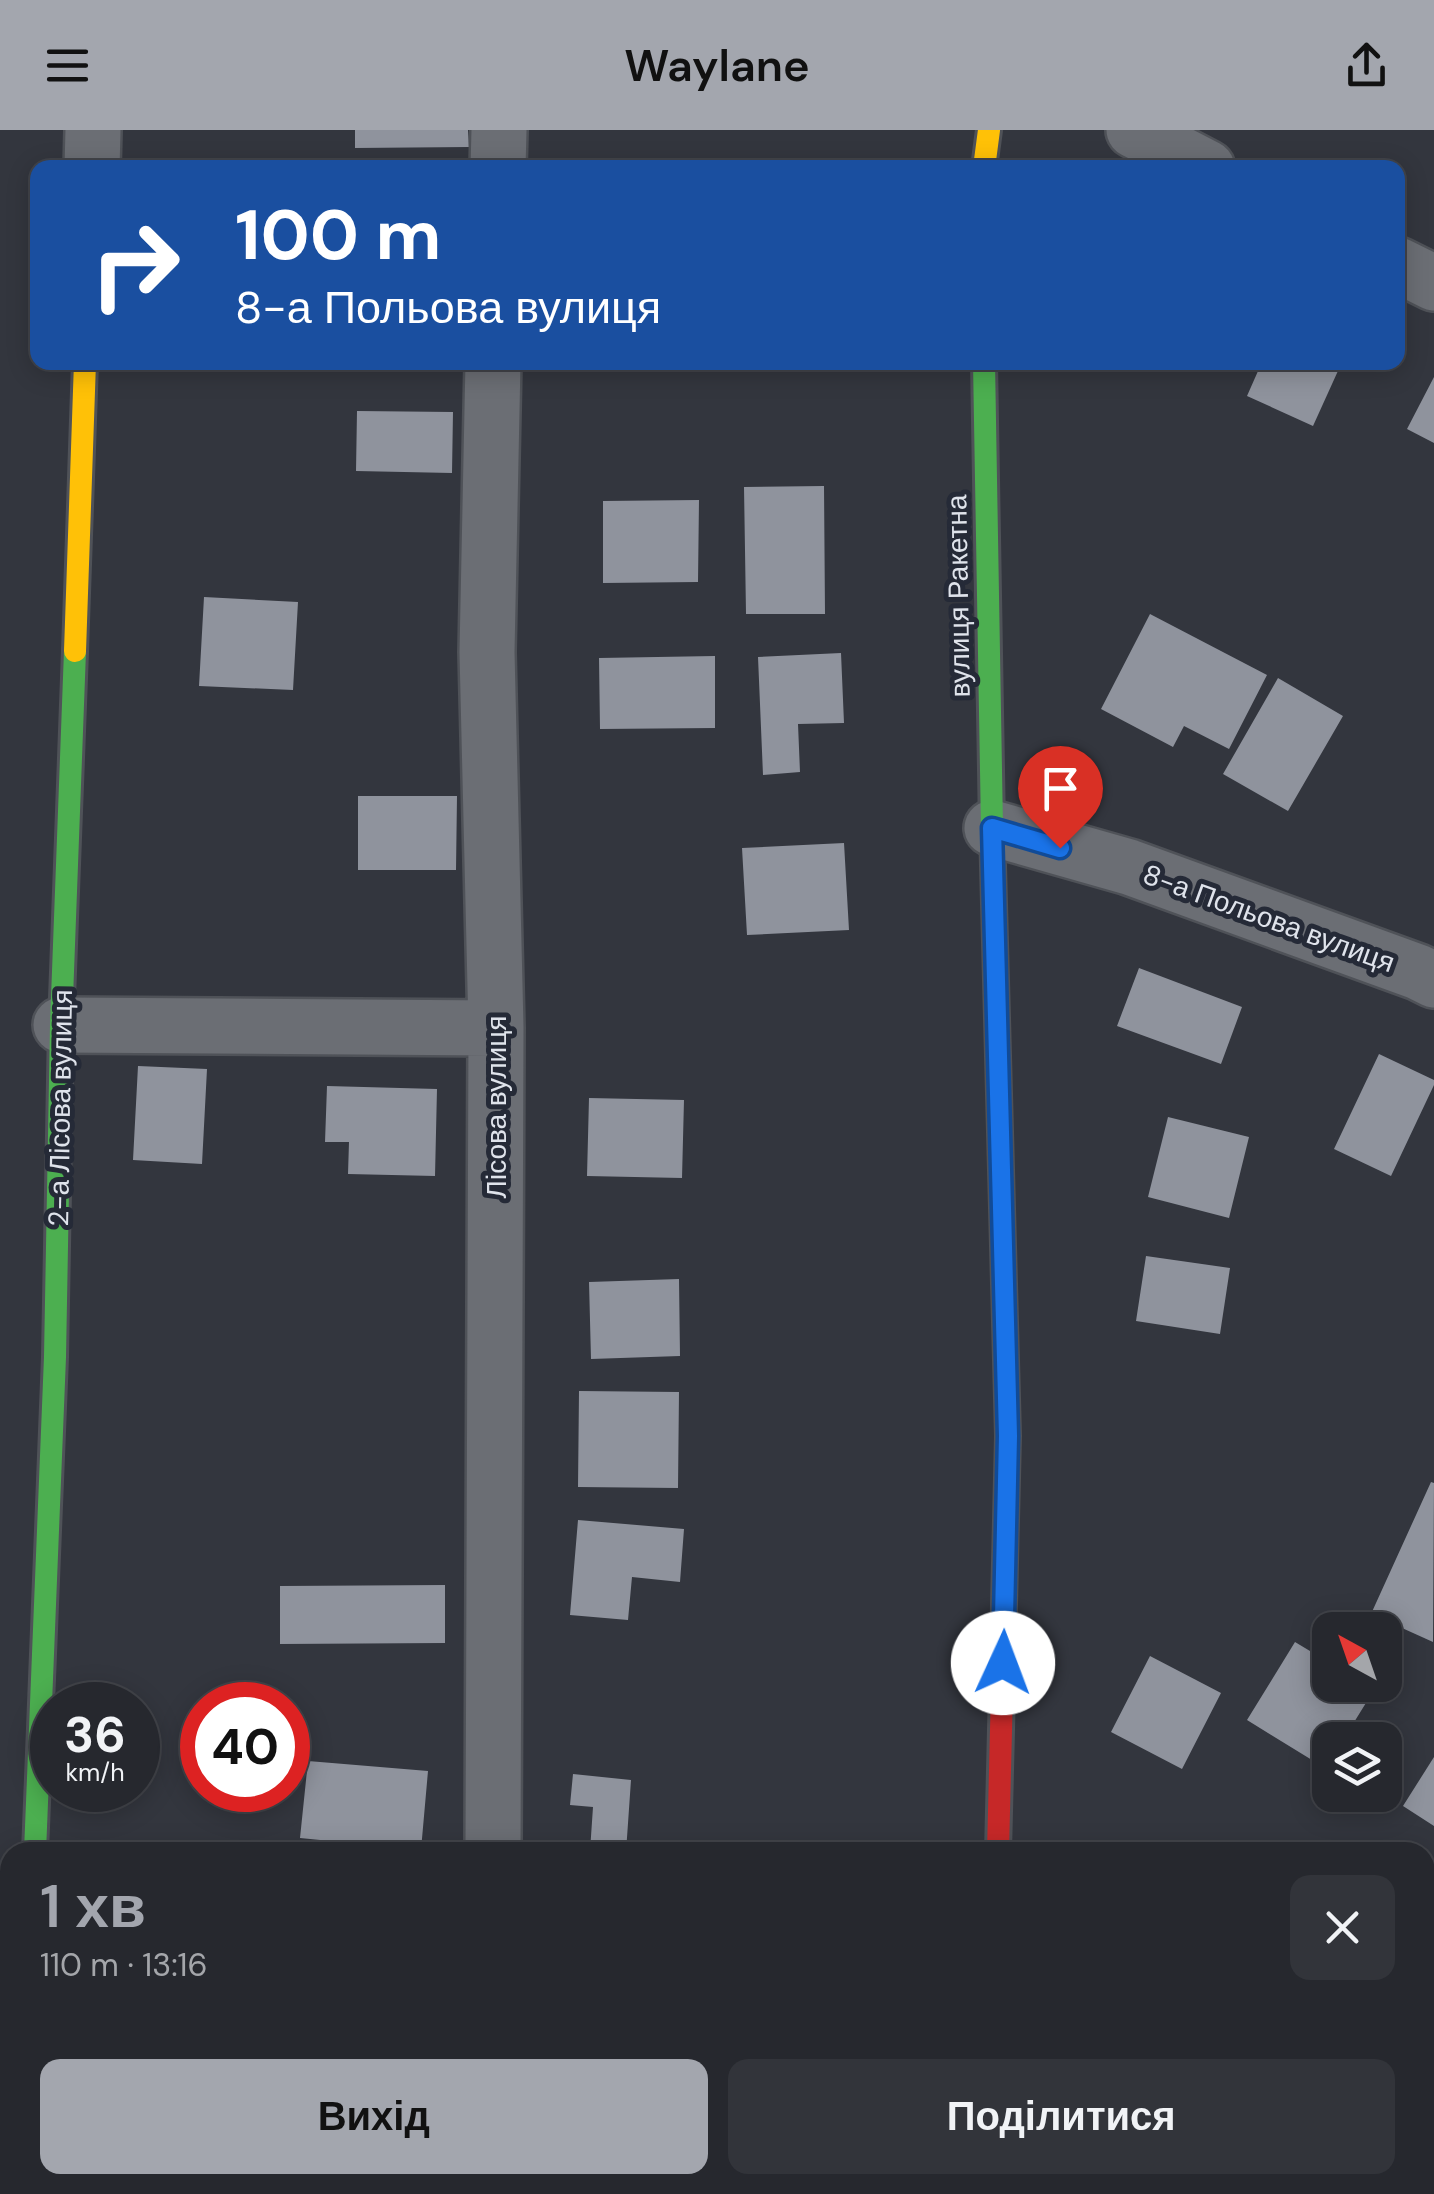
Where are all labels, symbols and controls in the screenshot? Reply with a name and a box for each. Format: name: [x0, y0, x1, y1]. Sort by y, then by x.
text: Waylane: [624, 36, 810, 95]
icon: menu: [40, 38, 95, 93]
icon: share: [1339, 38, 1394, 93]
text: 100 m: [235, 190, 441, 281]
icon: right: [70, 200, 200, 330]
text: 8-а Польова вулиця: [235, 278, 661, 337]
street label: вулиця Ракетна: [938, 494, 979, 698]
pin: [1018, 746, 1103, 849]
icon: arrive: [1033, 761, 1088, 816]
street label: 8-а Польова вулиця: [1138, 856, 1400, 981]
street label: 2-а Лісова вулиця: [40, 989, 81, 1227]
street label: Лісова вулиця: [478, 1016, 515, 1198]
position arrow: [951, 1611, 1055, 1715]
north arrow: [1312, 1612, 1402, 1702]
map controls: [1312, 1612, 1402, 1812]
speed limit sign: 40: [180, 1682, 310, 1812]
text: 36: [64, 1702, 126, 1768]
button: layers: [1312, 1722, 1402, 1812]
text: km/h: [65, 1756, 125, 1789]
text: 1 хв: [40, 1867, 146, 1946]
button: close: [1290, 1875, 1395, 1980]
text: 110 m · 13:16: [40, 1944, 208, 1986]
button: Вихід: [40, 2059, 708, 2174]
button: Поділитися: [728, 2059, 1395, 2174]

